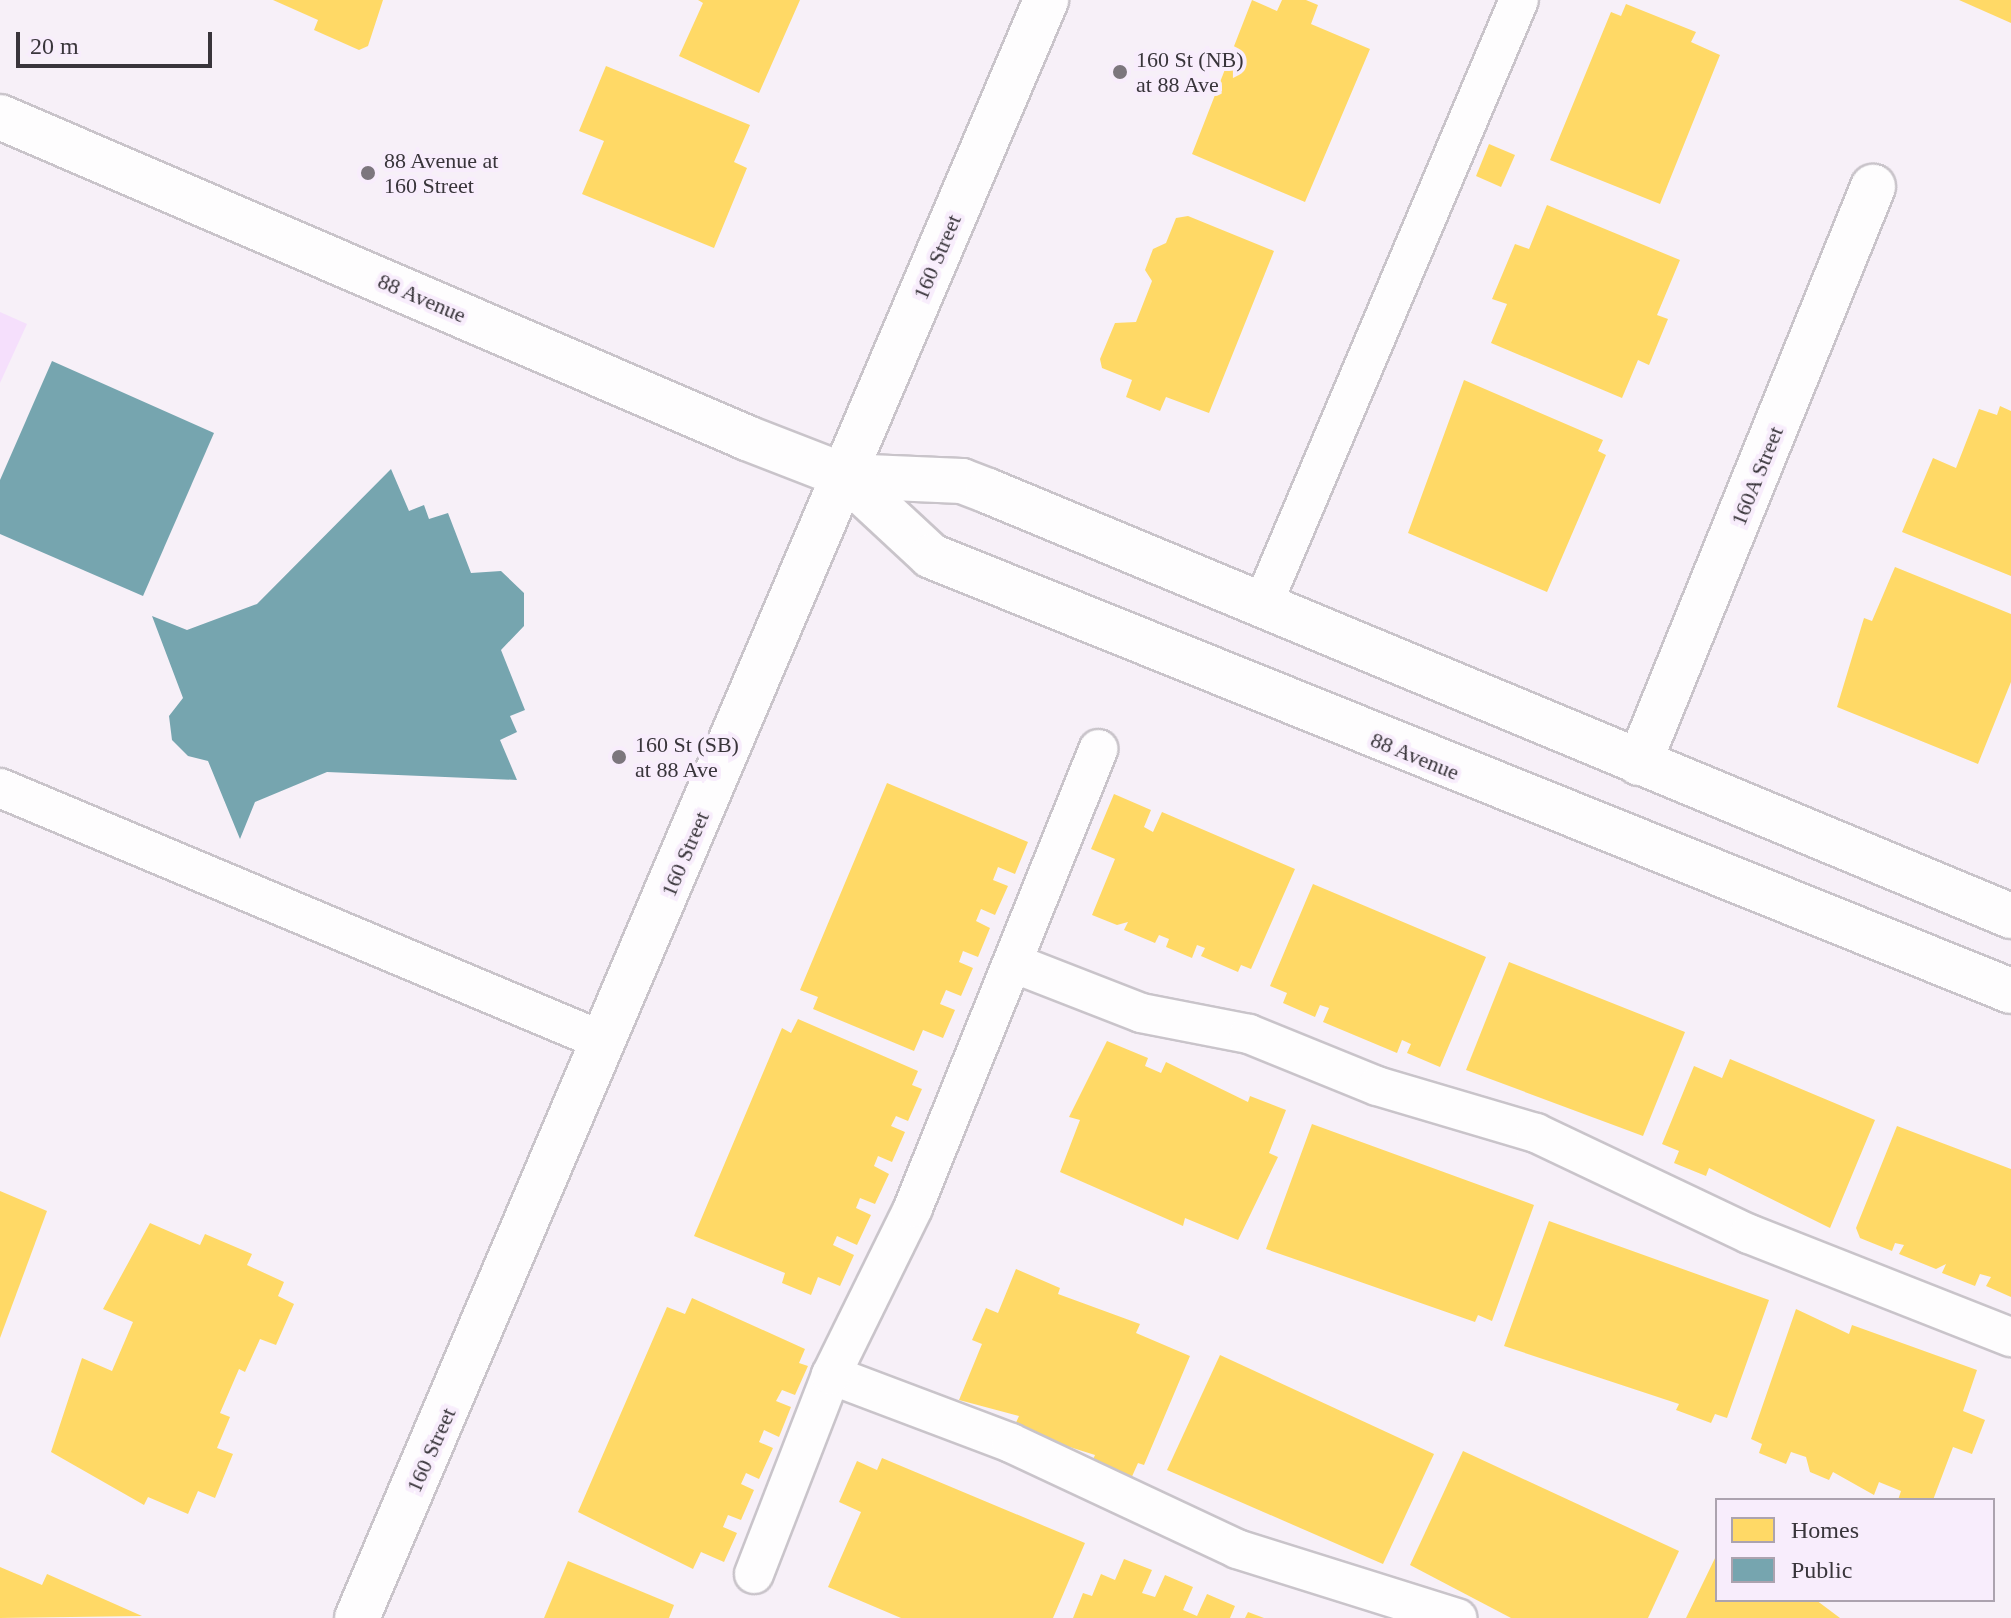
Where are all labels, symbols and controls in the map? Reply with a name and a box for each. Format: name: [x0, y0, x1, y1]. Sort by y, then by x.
scale bar: [20, 16, 216, 66]
text: 20 m: [30, 33, 79, 59]
place label: 160 St (NB) at 88 Ave: [1136, 46, 1244, 98]
marker: 160 St (NB) at 88 Ave: [1111, 63, 1129, 81]
place label: 88 Avenue at 160 Street: [384, 147, 500, 198]
marker: 88 Avenue at 160 Street: [359, 164, 377, 182]
street label: 160 Street: [907, 211, 967, 303]
street label: 88 Avenue: [373, 267, 471, 329]
street label: 160A Street: [1725, 422, 1789, 530]
street label: 88 Avenue: [1366, 726, 1464, 786]
place label: 160 St (SB) at 88 Ave: [635, 731, 739, 782]
marker: 160 St (SB) at 88 Ave: [610, 748, 628, 766]
street label: 160 Street: [655, 808, 715, 900]
street label: 160 Street: [401, 1404, 461, 1496]
legend: [1715, 1498, 1995, 1602]
text: Homes: [1791, 1517, 1859, 1543]
text: Public: [1791, 1557, 1852, 1583]

